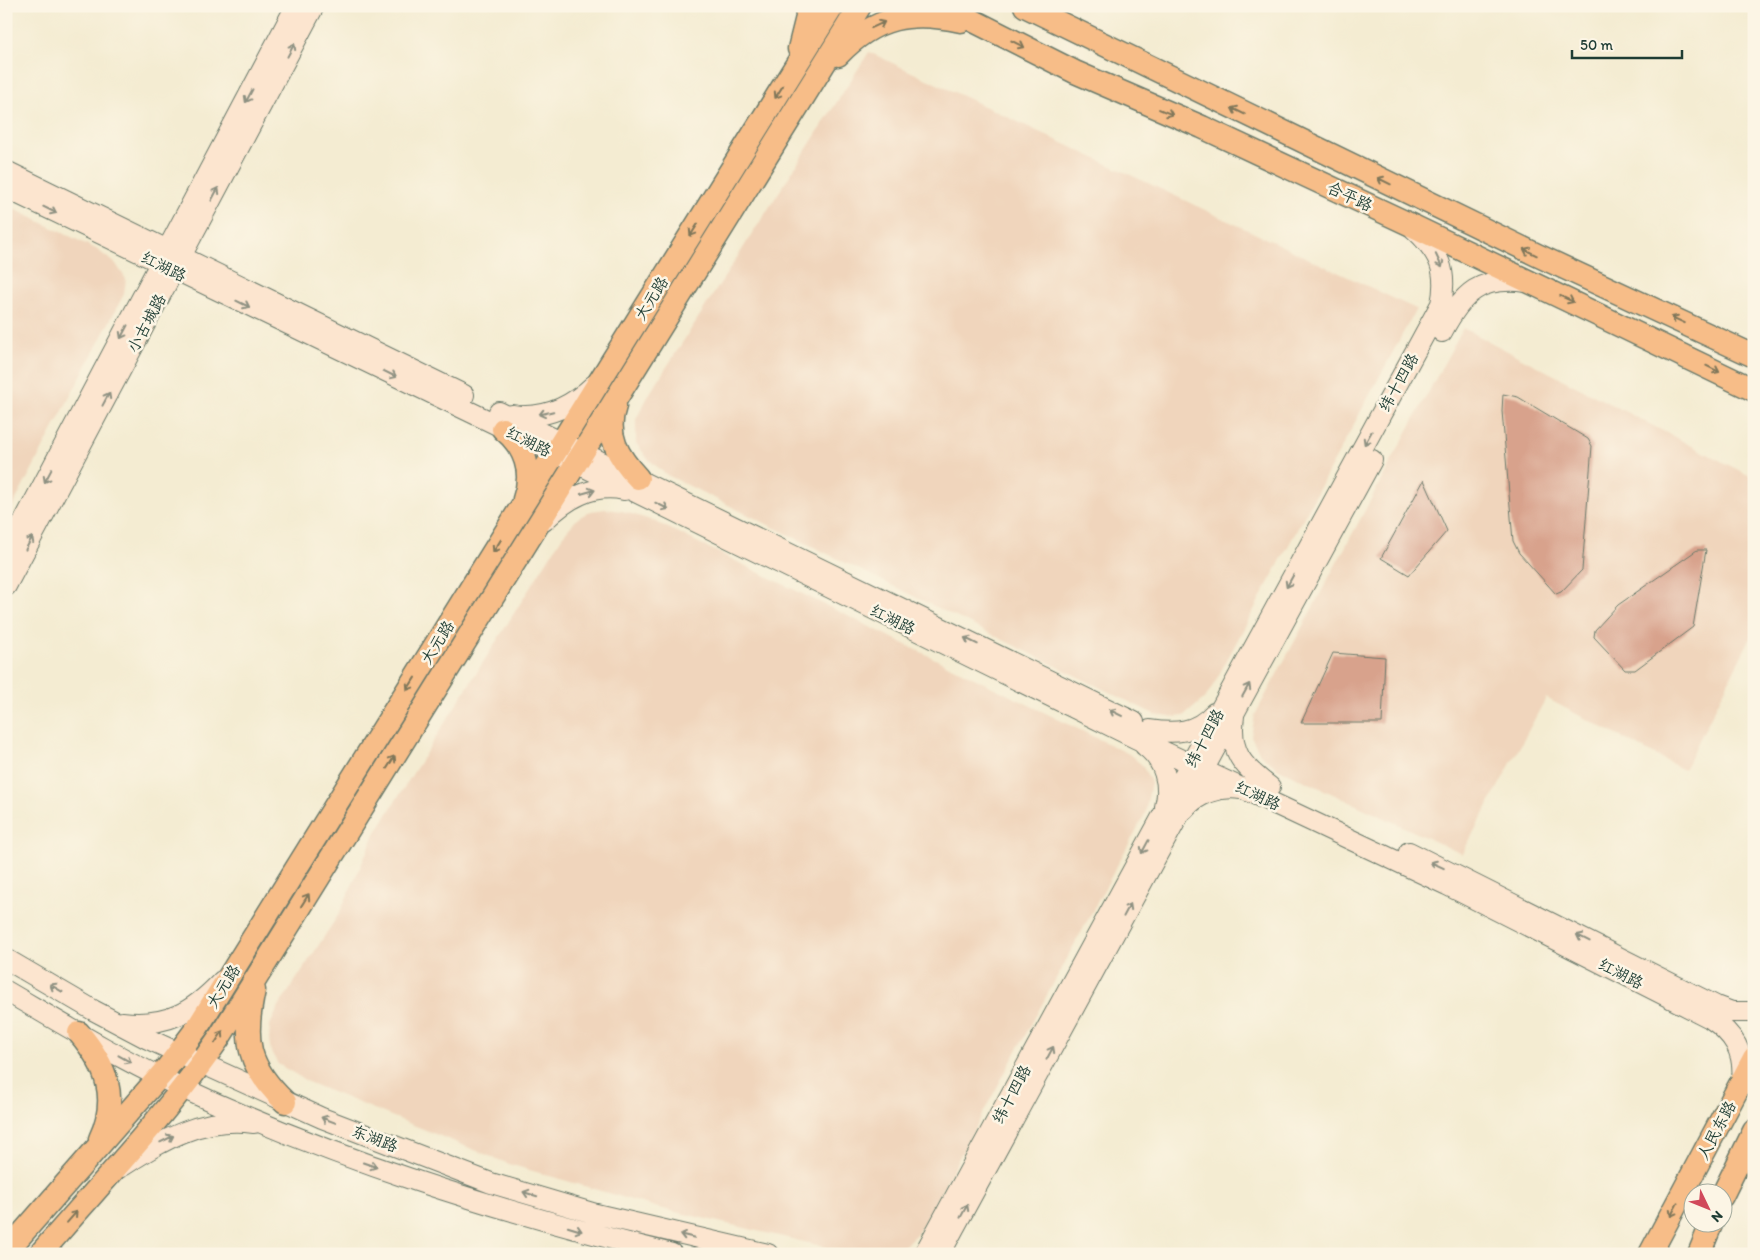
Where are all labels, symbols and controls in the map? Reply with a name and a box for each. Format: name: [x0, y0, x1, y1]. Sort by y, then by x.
one-way arrow: [870, 19, 885, 29]
scale bar: [1572, 28, 1682, 60]
text: 50 m: [1580, 36, 1613, 54]
one-way arrow: [1011, 39, 1026, 49]
one-way arrow: [286, 43, 296, 58]
one-way arrow: [774, 85, 784, 99]
one-way arrow: [244, 88, 254, 103]
one-way arrow: [1231, 106, 1246, 115]
one-way arrow: [1158, 107, 1173, 117]
one-way arrow: [1377, 176, 1392, 186]
street label: 合平路: [1324, 178, 1376, 215]
one-way arrow: [210, 187, 220, 202]
one-way arrow: [42, 206, 57, 215]
one-way arrow: [688, 223, 699, 237]
street label: 红湖路: [138, 247, 190, 286]
one-way arrow: [1523, 247, 1538, 256]
one-way arrow: [1435, 253, 1445, 268]
street label: 大元路: [631, 273, 672, 324]
street label: 小古城路: [123, 291, 170, 356]
one-way arrow: [1559, 295, 1574, 304]
one-way arrow: [236, 299, 251, 309]
one-way arrow: [1671, 315, 1686, 325]
one-way arrow: [119, 324, 128, 339]
street label: 纬十四路: [1375, 350, 1422, 415]
one-way arrow: [1705, 365, 1720, 375]
one-way arrow: [382, 370, 397, 379]
one-way arrow: [101, 393, 111, 407]
one-way arrow: [539, 409, 555, 418]
street label: 红湖路: [503, 422, 555, 461]
one-way arrow: [1362, 431, 1372, 445]
one-way arrow: [43, 468, 52, 483]
one-way arrow: [580, 486, 596, 496]
one-way arrow: [654, 502, 669, 511]
one-way arrow: [24, 535, 34, 550]
one-way arrow: [492, 539, 502, 553]
one-way arrow: [1284, 573, 1294, 588]
street label: 红湖路: [867, 600, 919, 639]
street label: 大元路: [417, 617, 458, 668]
one-way arrow: [964, 636, 979, 645]
one-way arrow: [406, 677, 416, 691]
one-way arrow: [1242, 683, 1252, 698]
street label: 纬十四路: [1181, 706, 1228, 771]
one-way arrow: [1109, 708, 1124, 718]
one-way arrow: [386, 755, 396, 769]
street label: 红湖路: [1232, 777, 1284, 814]
one-way arrow: [1140, 839, 1150, 854]
one-way arrow: [1430, 860, 1445, 869]
one-way arrow: [301, 893, 311, 907]
one-way arrow: [1123, 903, 1132, 918]
one-way arrow: [1575, 933, 1590, 943]
street label: 红湖路: [1595, 954, 1646, 993]
street label: 大元路: [203, 961, 244, 1012]
one-way arrow: [49, 983, 63, 993]
one-way arrow: [214, 1031, 224, 1045]
one-way arrow: [1045, 1046, 1055, 1060]
one-way arrow: [117, 1054, 131, 1064]
street label: 纬十四路: [988, 1062, 1035, 1127]
street label: 人民东路: [1693, 1098, 1740, 1163]
one-way arrow: [321, 1115, 336, 1124]
street label: 东湖路: [349, 1121, 401, 1156]
one-way arrow: [160, 1134, 175, 1144]
one-way arrow: [362, 1161, 377, 1170]
north arrow: [1682, 1182, 1732, 1232]
one-way arrow: [522, 1189, 538, 1199]
one-way arrow: [1669, 1202, 1679, 1217]
one-way arrow: [960, 1204, 969, 1219]
text: N: [1708, 1207, 1727, 1226]
one-way arrow: [66, 1211, 78, 1224]
one-way arrow: [567, 1225, 583, 1235]
one-way arrow: [679, 1231, 695, 1240]

